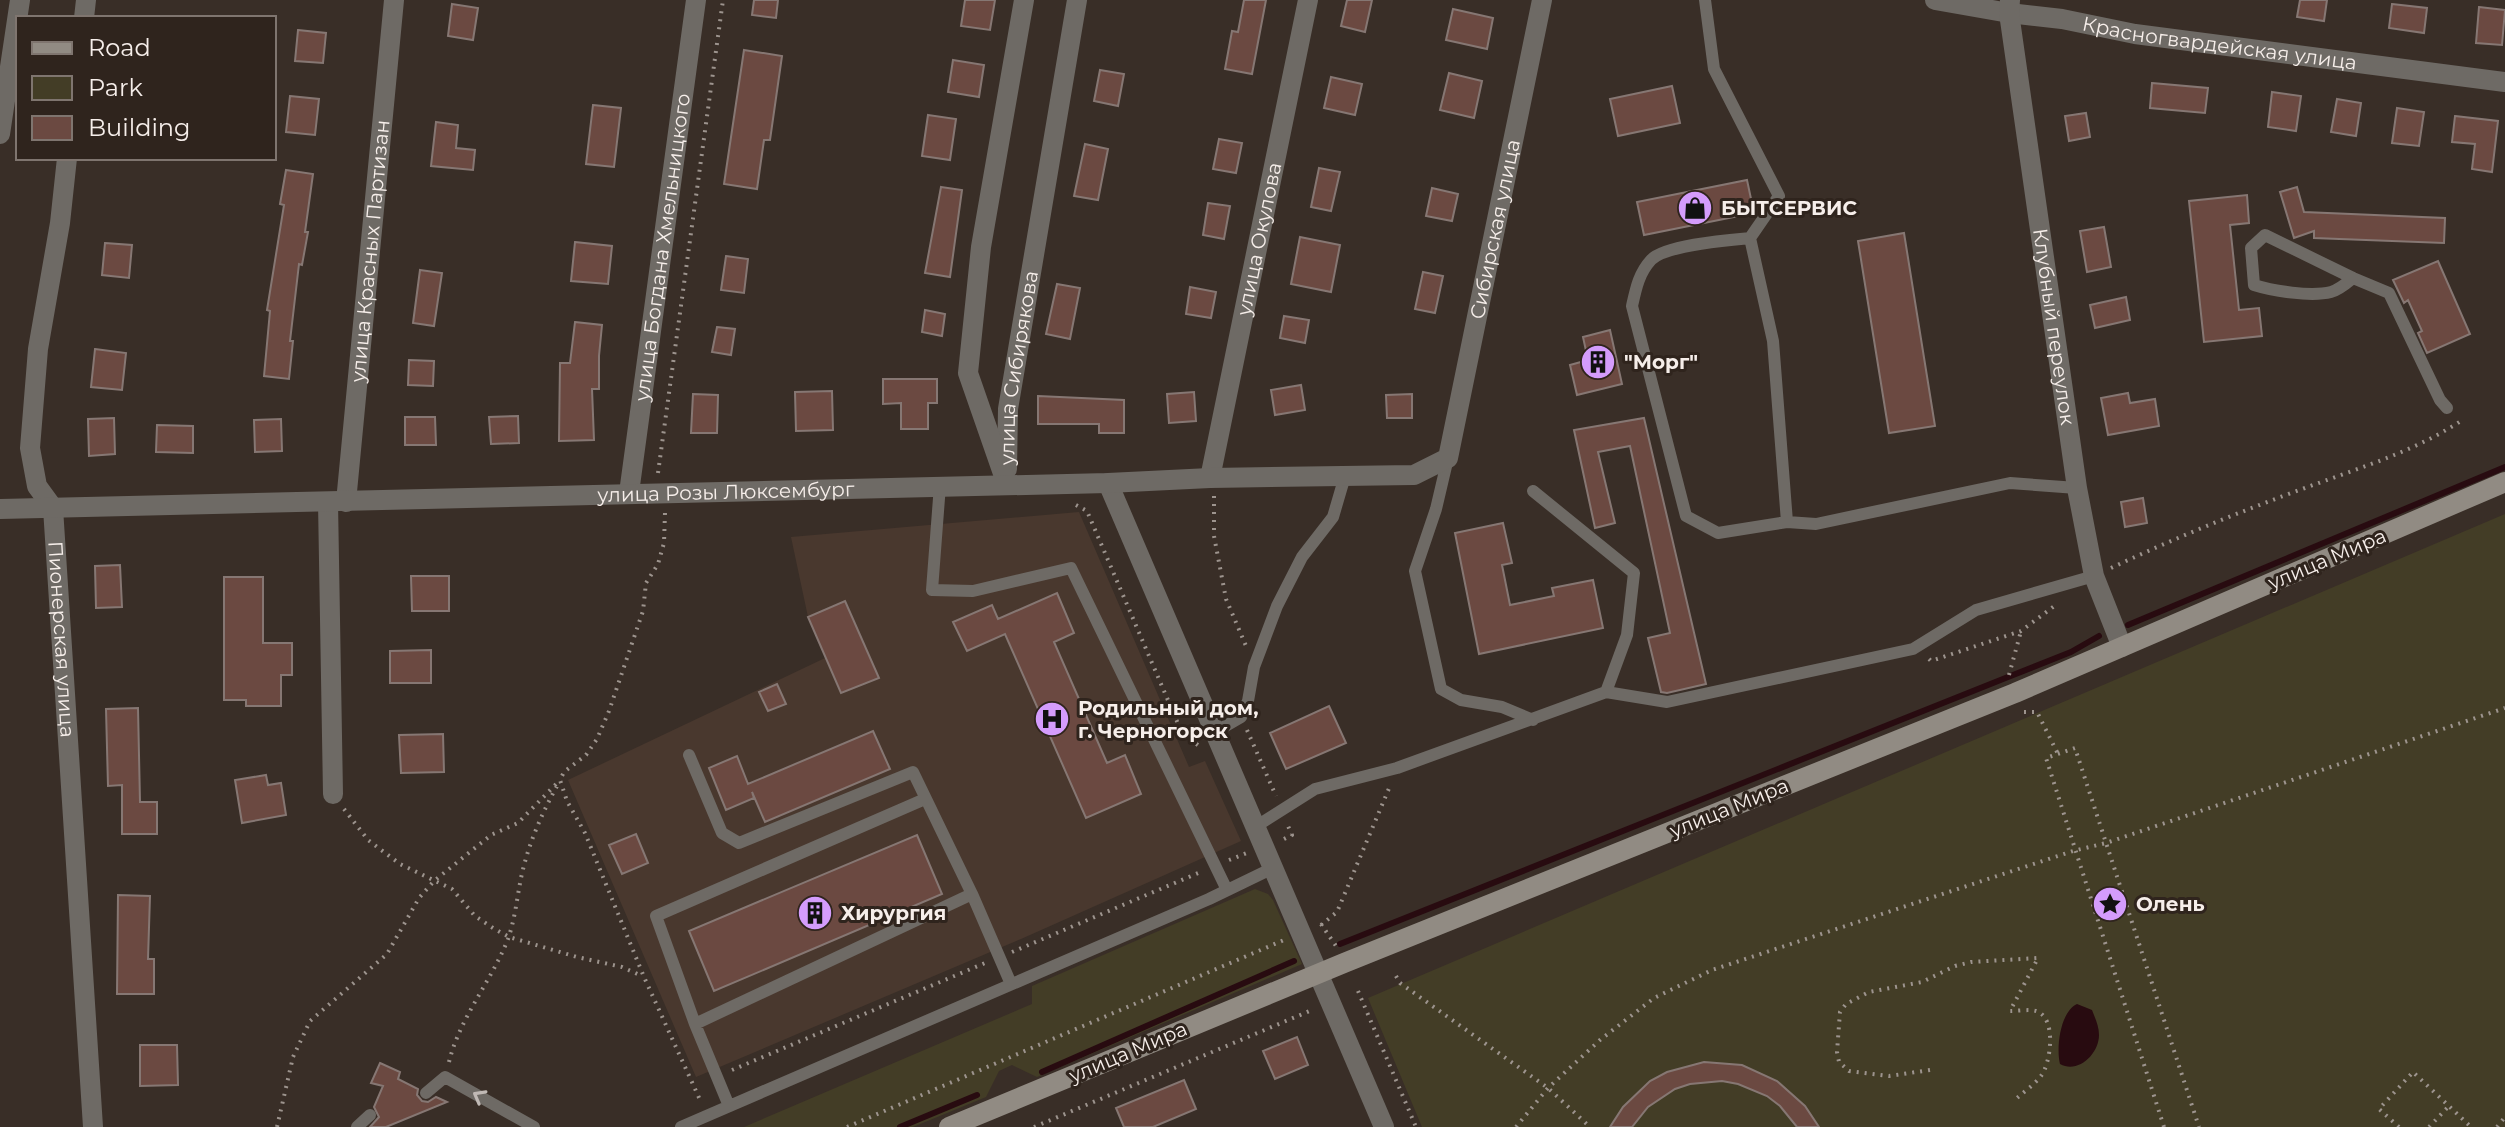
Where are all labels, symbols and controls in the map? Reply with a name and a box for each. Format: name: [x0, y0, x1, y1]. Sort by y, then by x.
street label: Красногвардейская улица: [2080, 11, 2358, 75]
legend: [16, 16, 276, 160]
text: Road: [88, 33, 151, 62]
text: Park: [88, 73, 143, 102]
street label: улица Богдана Хмельницкого: [629, 92, 695, 404]
text: Building: [88, 113, 191, 142]
street label: улица Красных Партизан: [345, 119, 394, 385]
street label: Сибирская улица: [1465, 137, 1525, 321]
street label: улица Окулова: [1231, 160, 1286, 319]
shop icon: БЫТСЕРВИС: [1676, 189, 1714, 227]
place label: БЫТСЕРВИС: [1721, 196, 1857, 220]
street label: Клубный переулок: [2028, 227, 2080, 427]
street label: улица Сибирякова: [995, 269, 1043, 466]
building icon: "Морг": [1579, 343, 1617, 381]
place label: "Морг": [1624, 350, 1698, 374]
street label: улица Розы Люксембург: [596, 477, 855, 507]
street label: улица Мира: [2263, 523, 2390, 595]
street label: Пионерская улица: [43, 540, 80, 738]
place label: Родильный дом, г. Черногорск: [1078, 696, 1258, 743]
hospital icon: Родильный дом, г. Черногорск: [1033, 700, 1071, 738]
street label: улица Мира: [1665, 773, 1792, 843]
place icon: Олень: [2091, 885, 2129, 923]
place label: Олень: [2136, 892, 2205, 916]
building icon: Хирургия: [796, 894, 834, 932]
place label: Хирургия: [841, 901, 946, 925]
street label: улица Мира: [1064, 1016, 1191, 1088]
one-way arrow: [473, 1090, 487, 1106]

